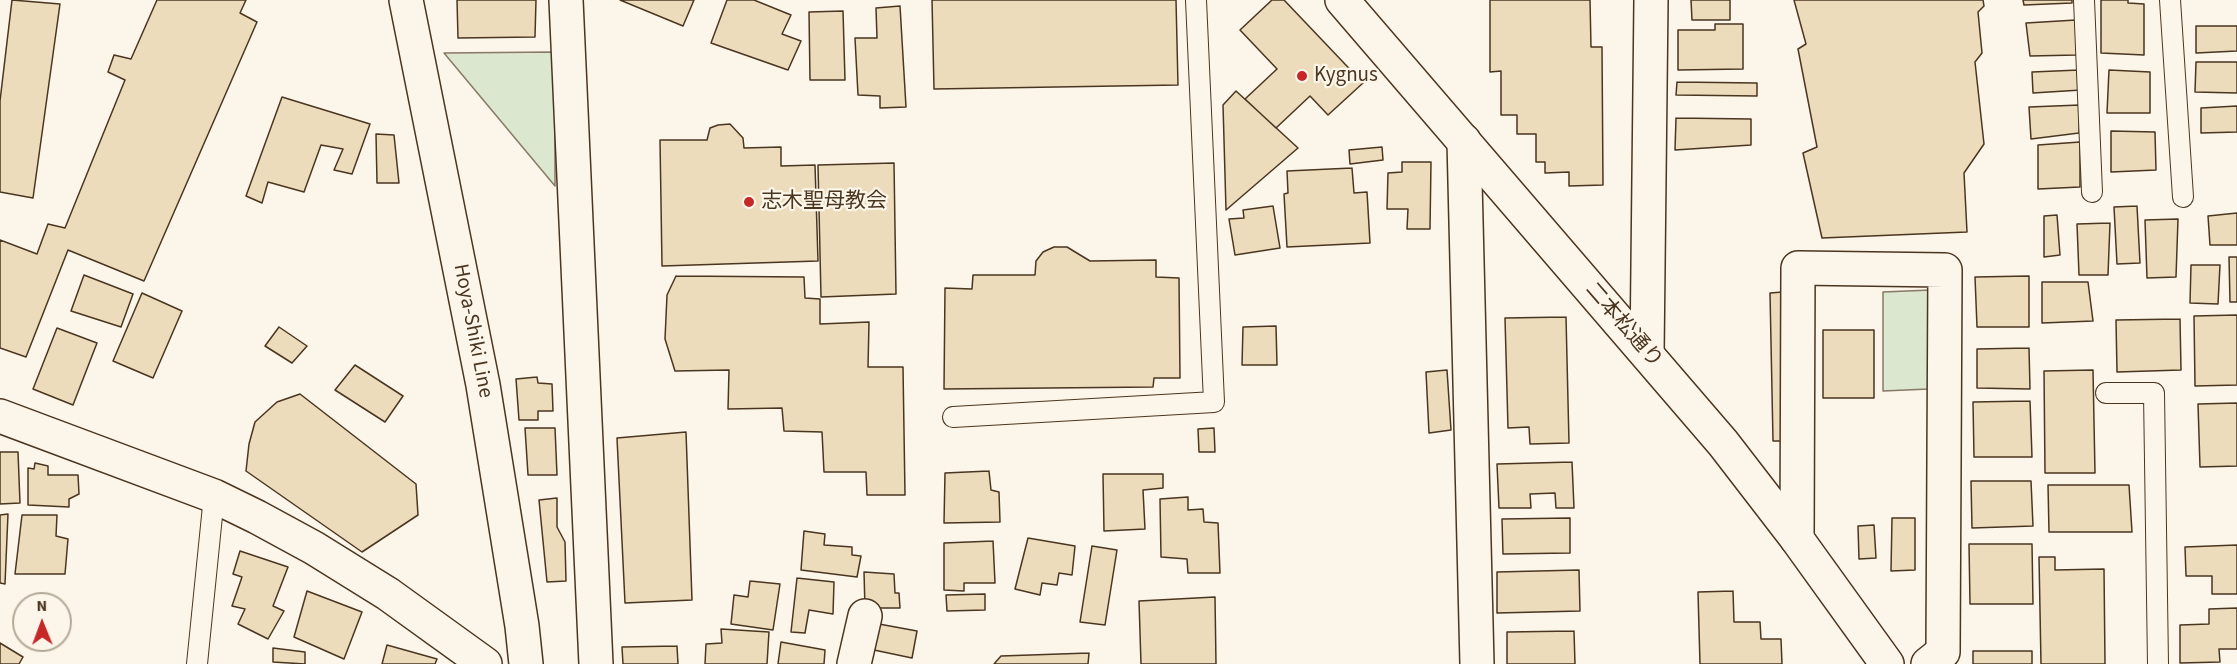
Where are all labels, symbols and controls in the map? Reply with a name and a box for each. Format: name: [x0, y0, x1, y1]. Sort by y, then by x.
place label: Kygnus: [1314, 63, 1378, 89]
marker: Kygnus: [1295, 69, 1309, 83]
place label: 志木聖母教会: [761, 189, 887, 215]
marker: 志木聖母教会: [742, 195, 756, 209]
street label: Hoya-Shiki Line: [447, 262, 497, 400]
street label: 二本松通り: [1579, 278, 1667, 374]
north arrow: [12, 592, 72, 652]
text: N: [36, 595, 47, 617]

